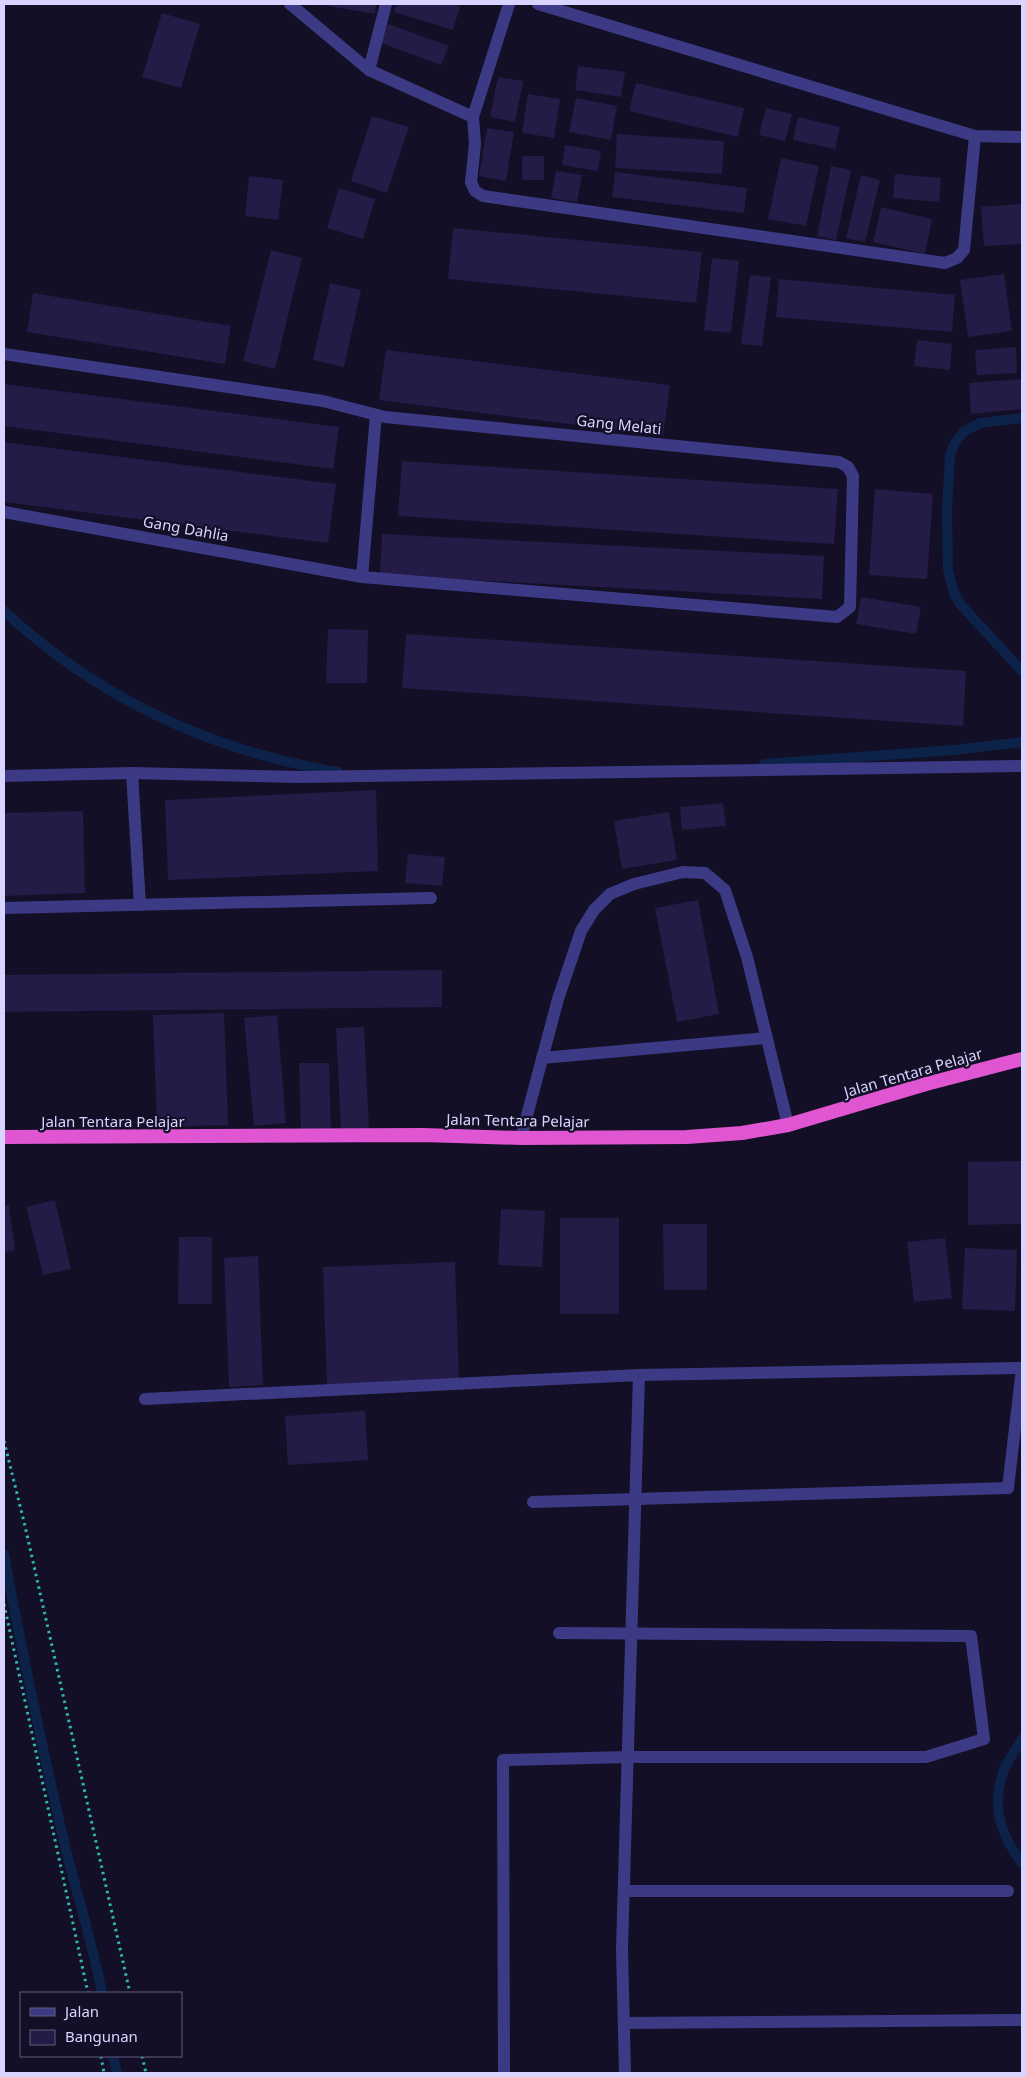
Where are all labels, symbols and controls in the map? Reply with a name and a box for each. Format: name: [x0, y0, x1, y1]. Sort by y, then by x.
street label: Gang Melati: [576, 410, 662, 438]
street label: Gang Dahlia: [142, 511, 230, 545]
street label: Jalan Tentara Pelajar: [839, 1043, 985, 1102]
street label: Jalan Tentara Pelajar: [444, 1109, 590, 1131]
street label: Jalan Tentara Pelajar: [39, 1111, 185, 1131]
legend: [20, 1992, 182, 2057]
text: Jalan: [63, 2001, 99, 2021]
text: Bangunan: [65, 2026, 138, 2046]

